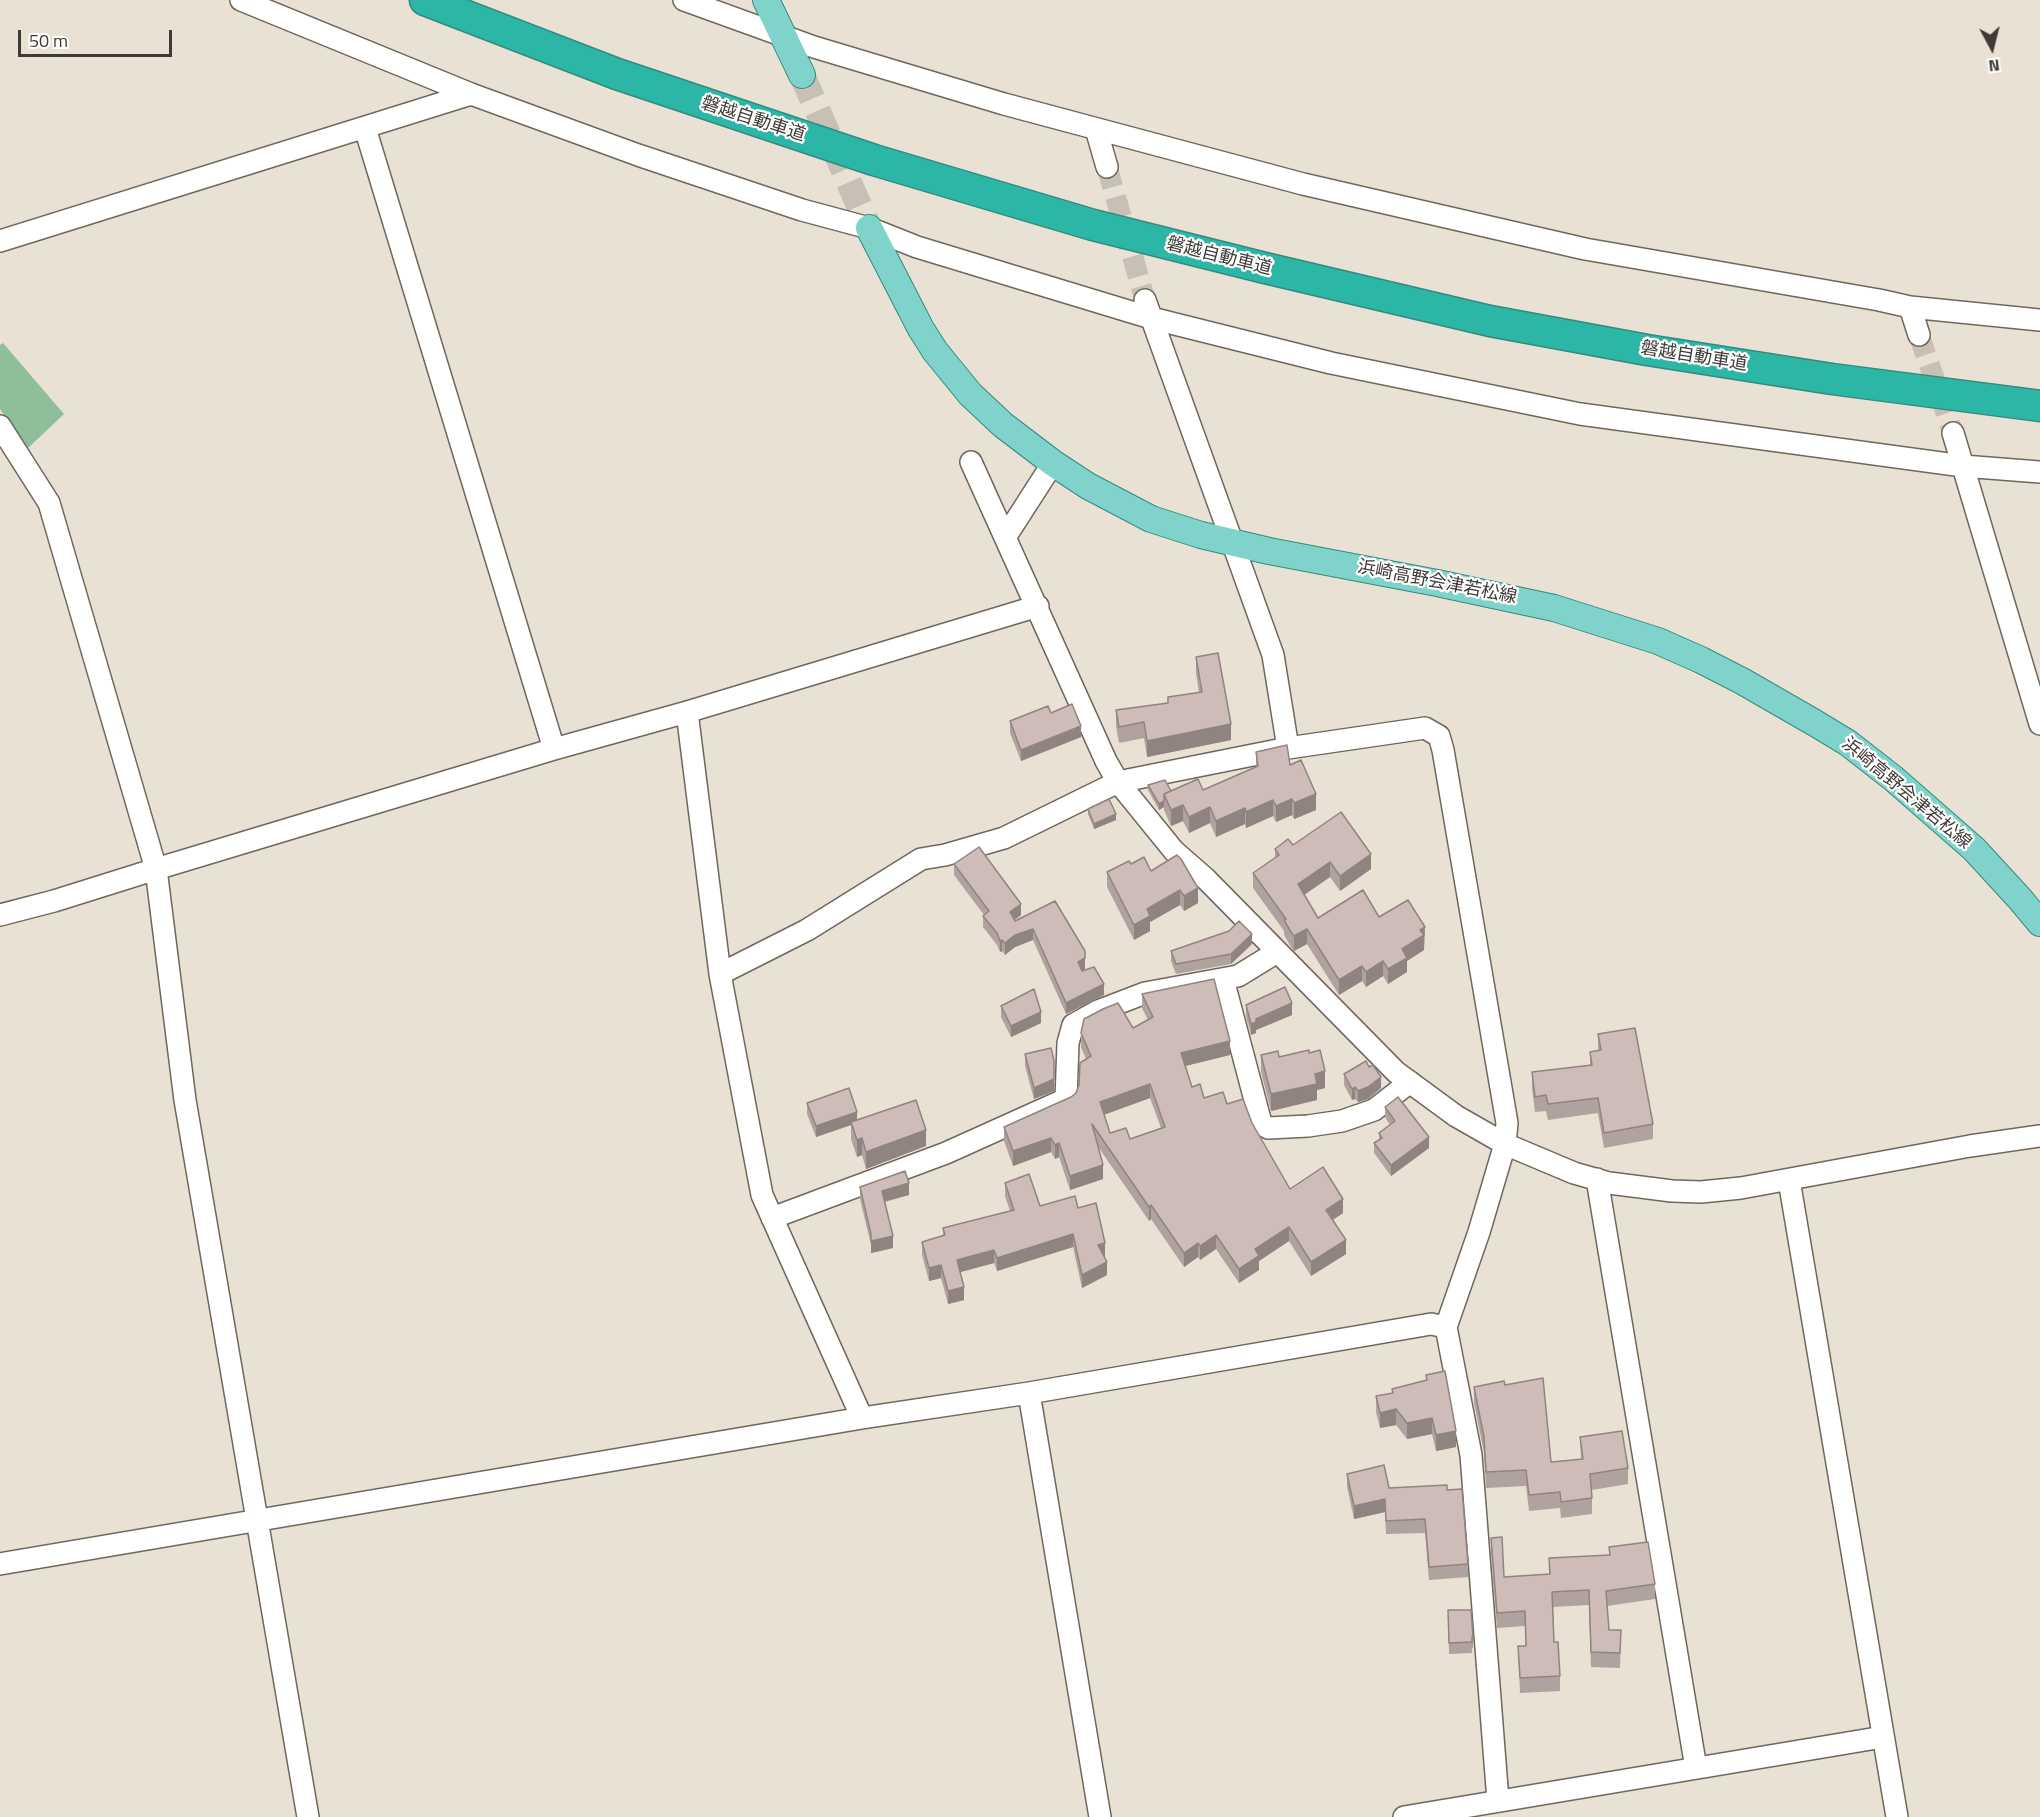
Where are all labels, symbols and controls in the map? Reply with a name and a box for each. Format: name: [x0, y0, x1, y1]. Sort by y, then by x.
scale bar: [21, 18, 176, 56]
north arrow: [1962, 18, 2022, 78]
text: 50 m: [29, 27, 68, 54]
text: N: [1987, 53, 2001, 78]
street label: 磐越自動車道: [698, 93, 808, 147]
street label: 磐越自動車道: [1164, 233, 1274, 281]
street label: 磐越自動車道: [1639, 338, 1749, 376]
street label: 浜崎高野会津若松線: [1355, 557, 1519, 609]
street label: 浜崎高野会津若松線: [1837, 734, 1975, 854]

